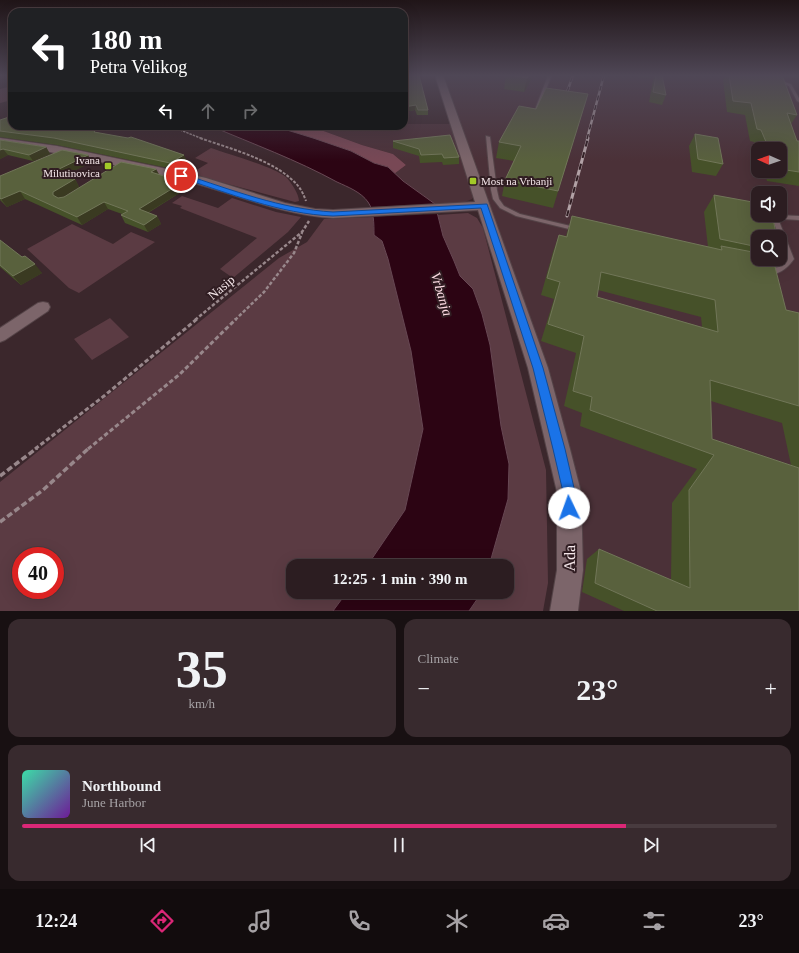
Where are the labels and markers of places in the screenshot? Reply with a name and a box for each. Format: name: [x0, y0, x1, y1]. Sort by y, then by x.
place label: Ivana Milutinovica: [43, 154, 100, 179]
pin: [164, 159, 198, 193]
marker: Ivana Milutinovica: [103, 161, 113, 171]
place label: Most na Vrbanji: [481, 175, 552, 187]
marker: Most na Vrbanji: [468, 176, 478, 186]

